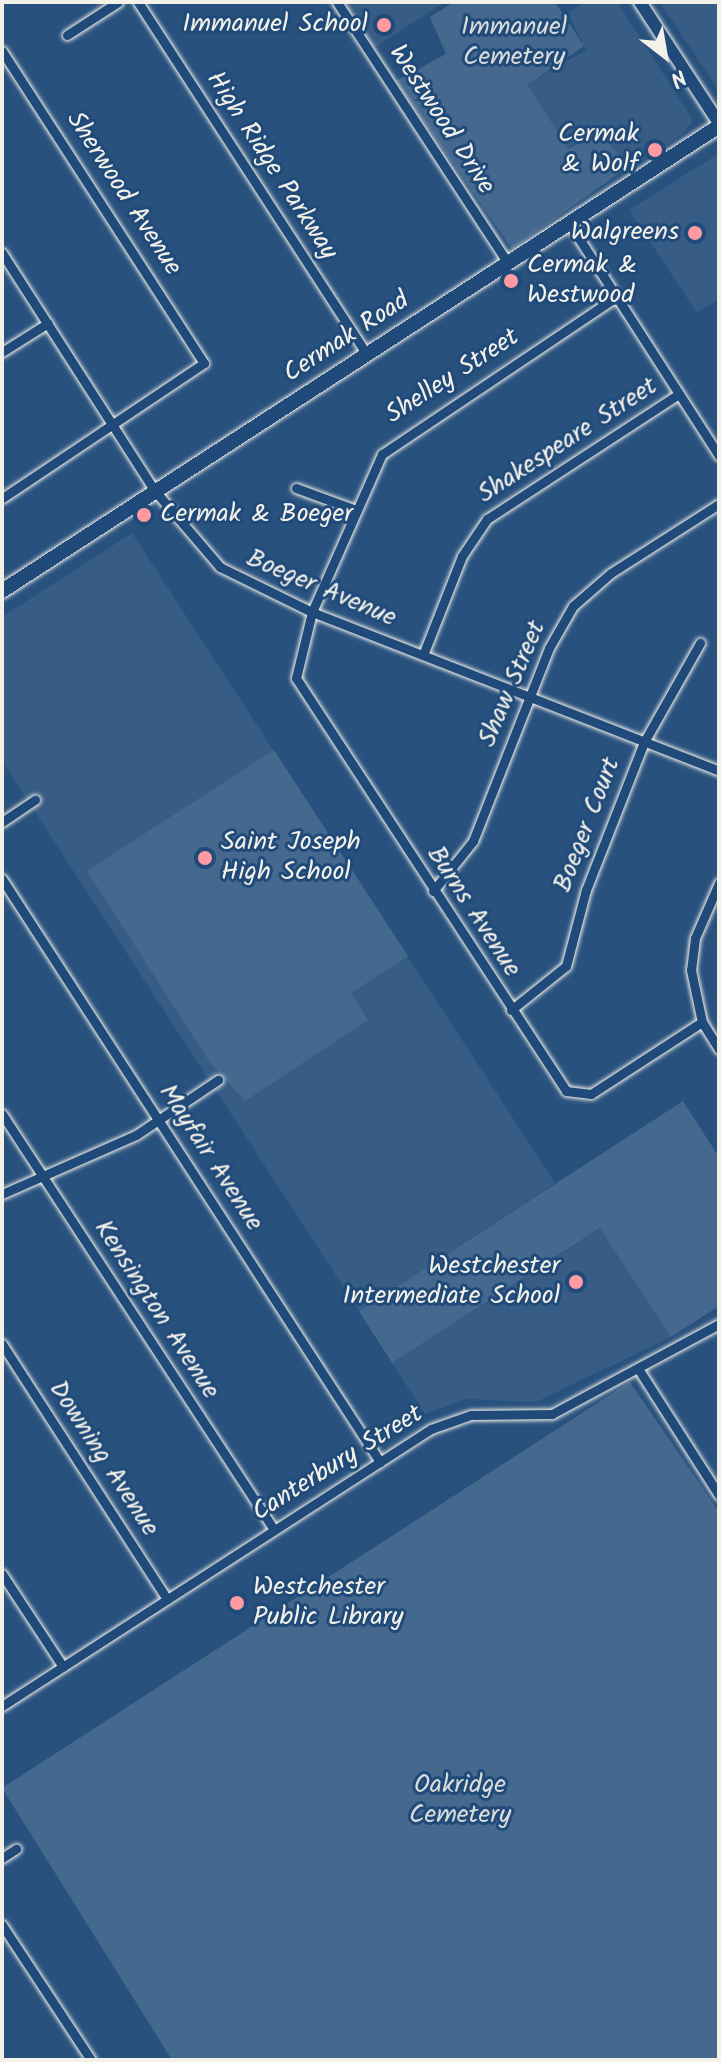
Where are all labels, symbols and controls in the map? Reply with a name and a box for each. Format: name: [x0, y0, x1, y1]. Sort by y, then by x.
place label: Immanuel School: [182, 9, 368, 41]
park label: Immanuel Cemetery: [461, 12, 567, 74]
marker: Immanuel School: [375, 16, 393, 34]
north arrow: [625, 16, 705, 96]
street label: Westwood Drive: [381, 39, 501, 201]
text: N: [663, 58, 693, 96]
street label: High Ridge Parkway: [199, 66, 343, 266]
street label: Sherwood Avenue: [58, 106, 188, 282]
place label: Cermak & Wolf: [558, 119, 639, 180]
marker: Cermak & Wolf: [646, 141, 664, 159]
place label: Walgreens: [571, 217, 679, 249]
marker: Walgreens: [686, 224, 704, 242]
place label: Cermak & Westwood: [527, 250, 637, 312]
marker: Cermak & Westwood: [502, 272, 520, 290]
street label: Cermak Road: [278, 286, 416, 390]
street label: Shelley Street: [381, 322, 525, 432]
street label: Shakespeare Street: [472, 371, 664, 511]
place label: Cermak & Boeger: [160, 499, 353, 531]
marker: Cermak & Boeger: [135, 506, 153, 524]
street label: Boeger Avenue: [241, 543, 401, 635]
street label: Shaw Street: [473, 616, 553, 752]
street label: Boeger Court: [548, 753, 628, 897]
place label: Saint Joseph High School: [221, 827, 361, 888]
street label: Burns Avenue: [419, 841, 527, 983]
marker: Saint Joseph High School: [196, 849, 214, 867]
street label: Mayfair Avenue: [151, 1079, 269, 1237]
street label: Kensington Avenue: [87, 1215, 225, 1405]
place label: Westchester Intermediate School: [343, 1251, 560, 1312]
marker: Westchester Intermediate School: [567, 1273, 585, 1291]
street label: Downing Avenue: [41, 1375, 165, 1543]
street label: Canterbury Street: [247, 1399, 429, 1529]
place label: Westchester Public Library: [253, 1572, 403, 1634]
marker: Westchester Public Library: [228, 1594, 246, 1612]
park label: Oakridge Cemetery: [409, 1770, 511, 1832]

